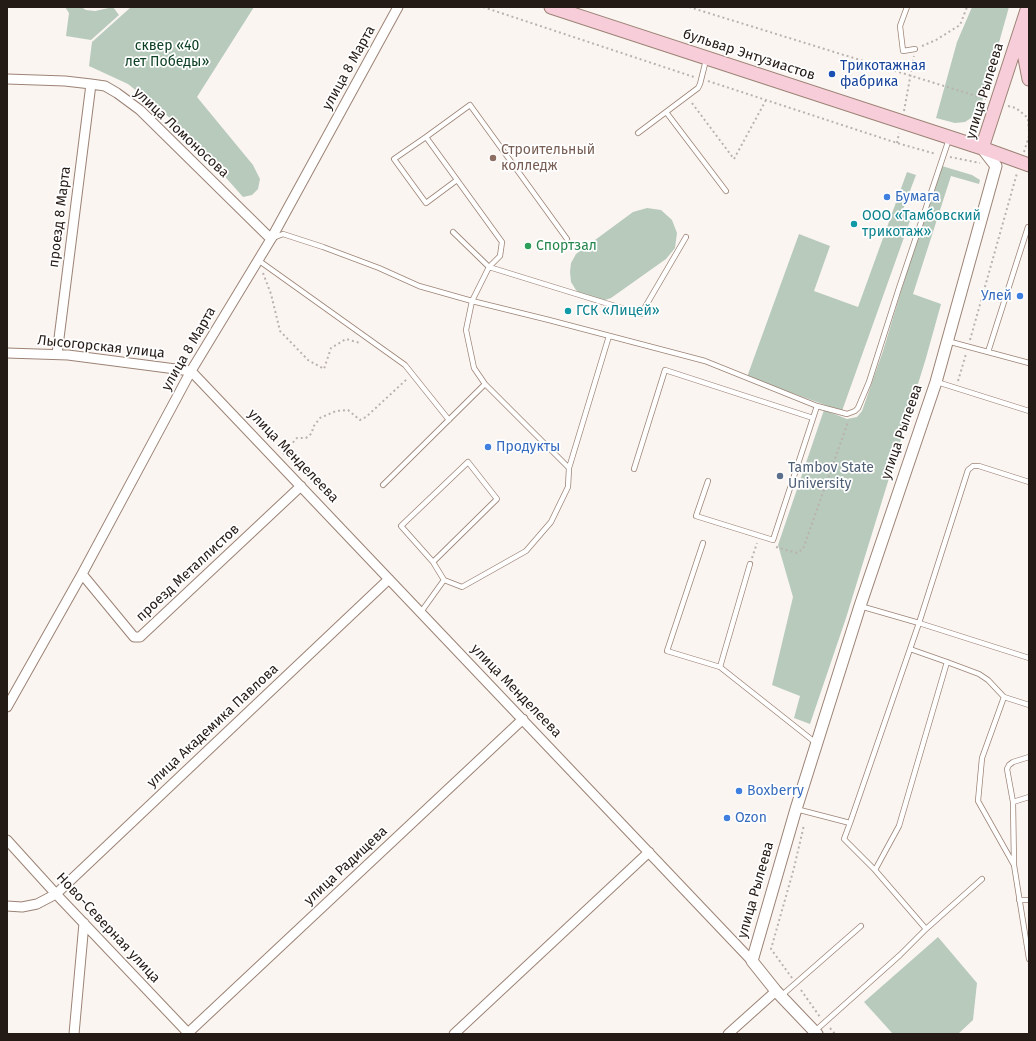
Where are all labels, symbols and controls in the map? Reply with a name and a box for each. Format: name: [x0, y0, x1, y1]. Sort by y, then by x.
street label: улица 8 Марта: [319, 23, 379, 113]
street label: бульвар Энтузиастов: [681, 26, 817, 84]
park label: cквер «40 лет Победы»: [125, 38, 209, 70]
street label: улица Рылеева: [962, 41, 1008, 141]
place label: Трикотажная фабрика: [840, 58, 926, 90]
marker: Трикотажная фабрика: [827, 69, 837, 79]
street label: улица Ломоносова: [130, 85, 232, 181]
place label: Строительный колледж: [501, 142, 595, 174]
marker: Строительный колледж: [488, 153, 498, 163]
street label: проезд 8 Марта: [45, 166, 75, 268]
place label: Бумага: [895, 189, 940, 205]
marker: Бумага: [882, 192, 892, 202]
place label: ООО «Тамбовский трикотаж»: [862, 208, 981, 240]
marker: ООО «Тамбовский трикотаж»: [849, 219, 859, 229]
place label: Спортзал: [536, 238, 597, 254]
marker: Спортзал: [523, 241, 533, 251]
place label: Улей: [981, 288, 1012, 304]
marker: Улей: [1015, 291, 1025, 301]
place label: ГСК «Лицей»: [576, 303, 660, 319]
street label: улица 8 Марта: [158, 304, 220, 394]
marker: ГСК «Лицей»: [563, 306, 573, 316]
street label: Лысогорская улица: [36, 332, 166, 362]
street label: улица Рылеева: [878, 382, 926, 482]
street label: улица Менделеева: [244, 406, 342, 506]
place label: Продукты: [496, 439, 560, 455]
marker: Продукты: [483, 442, 493, 452]
place label: Tambov State University: [788, 460, 874, 492]
marker: Tambov State University: [775, 471, 785, 481]
street label: проезд Металлистов: [133, 521, 243, 625]
street label: улица Менделеева: [467, 641, 565, 741]
street label: улица Академика Павлова: [144, 661, 282, 791]
place label: Boxberry: [747, 783, 804, 799]
marker: Boxberry: [734, 786, 744, 796]
place label: Ozon: [735, 810, 767, 826]
marker: Ozon: [722, 813, 732, 823]
street label: улица Радищева: [301, 823, 391, 909]
street label: улица Рылеева: [734, 840, 778, 940]
street label: Ново-Северная улица: [53, 869, 163, 987]

